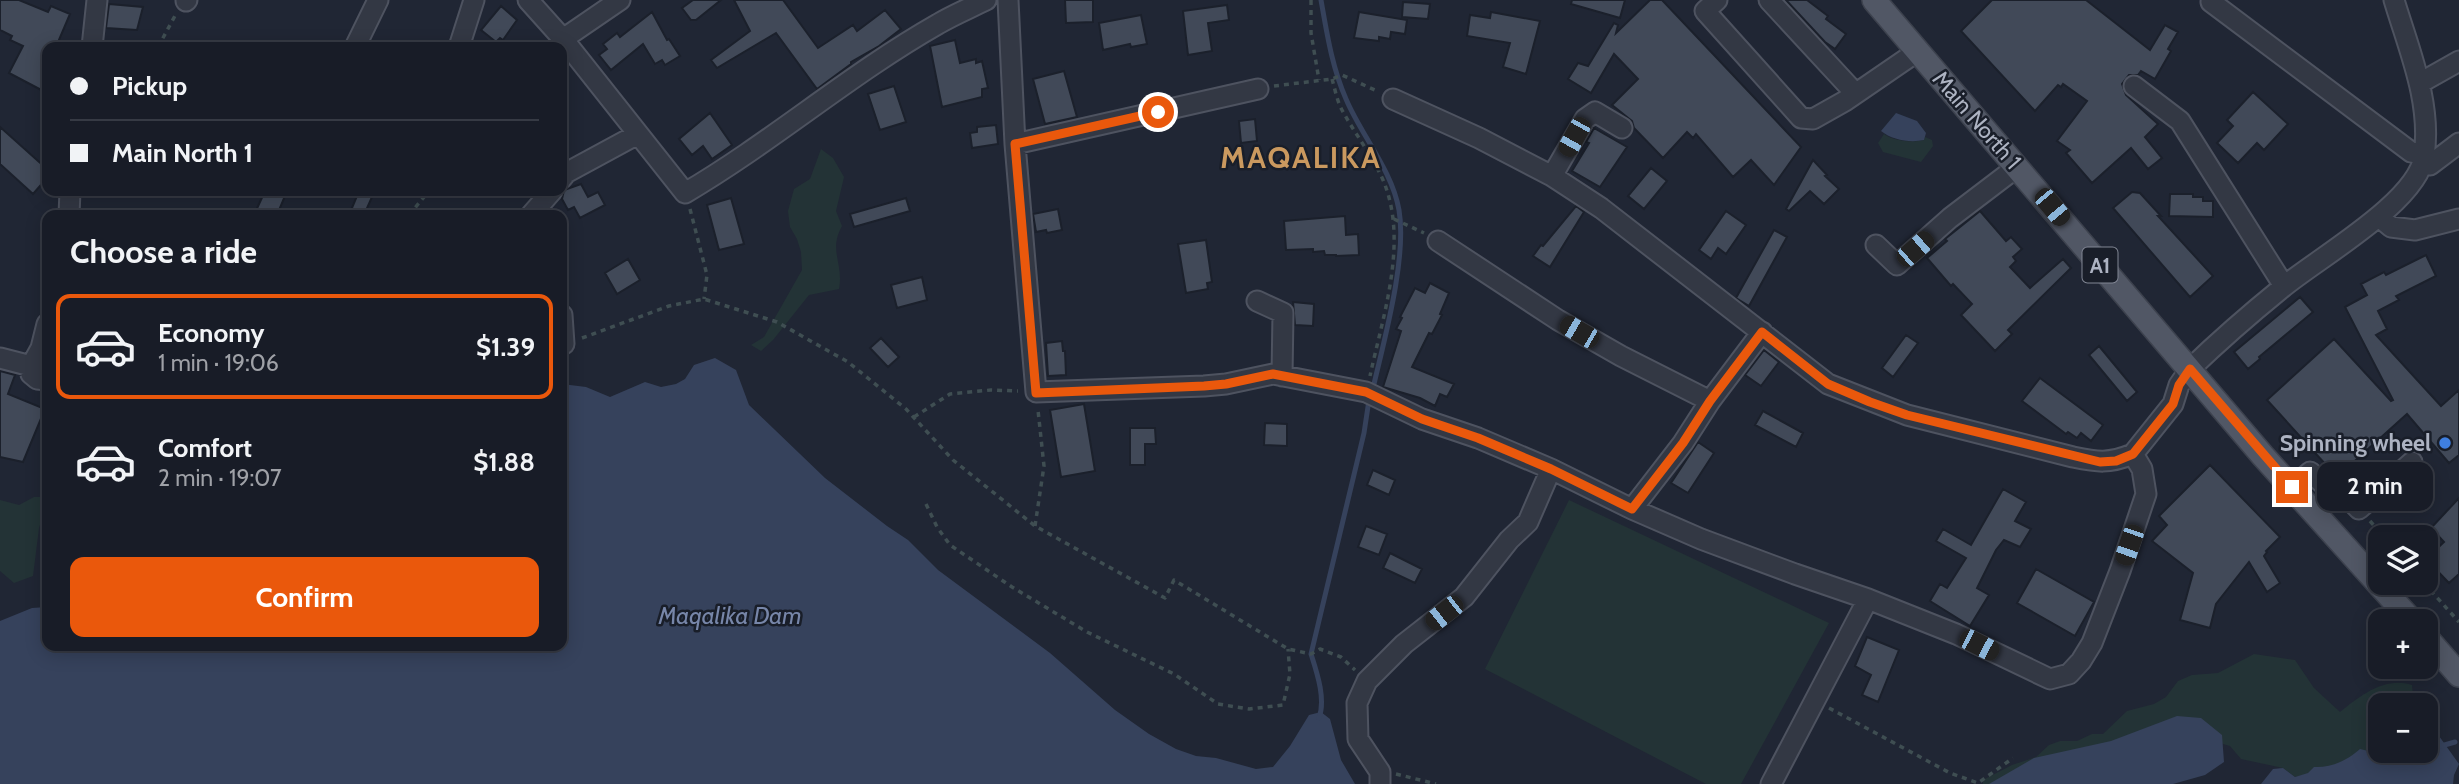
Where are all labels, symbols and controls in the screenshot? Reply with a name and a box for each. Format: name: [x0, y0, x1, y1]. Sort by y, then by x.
street label: Main North 1: [1927, 65, 2027, 175]
text: Pickup: [112, 70, 187, 102]
route start: [1142, 96, 1174, 128]
car: [1555, 114, 1594, 160]
text: Main North 1: [112, 137, 253, 169]
district label: MAQALIKA: [1220, 139, 1382, 176]
car: [2031, 184, 2074, 230]
car: [1893, 227, 1938, 271]
text: Choose a ride: [70, 232, 257, 271]
road number: A1: [2082, 247, 2118, 282]
car: [1556, 312, 1603, 352]
icon: car: [74, 315, 137, 378]
text: Economy: [158, 317, 264, 349]
text: $1.39: [476, 331, 535, 363]
text: 1 min · 19:06: [158, 349, 279, 377]
place label: Spinning wheel: [2280, 429, 2431, 457]
icon: car: [74, 430, 137, 493]
text: Comfort: [158, 432, 252, 464]
marker: Spinning wheel: [2437, 435, 2453, 451]
text: $1.88: [473, 446, 535, 478]
callout: 2 min: [2316, 462, 2432, 512]
text: 2 min · 19:07: [158, 464, 282, 492]
route end: [2276, 471, 2308, 503]
text: 2 min: [2347, 472, 2403, 500]
car: [2113, 522, 2146, 568]
map controls: [2368, 525, 2438, 763]
button: layers: [2368, 525, 2438, 595]
button: Confirm: [70, 557, 539, 637]
car: [1421, 592, 1468, 634]
water label: Maqalika Dam: [657, 601, 802, 630]
button: +: [2368, 609, 2438, 679]
car: [1956, 626, 2003, 664]
button: −: [2368, 693, 2438, 763]

